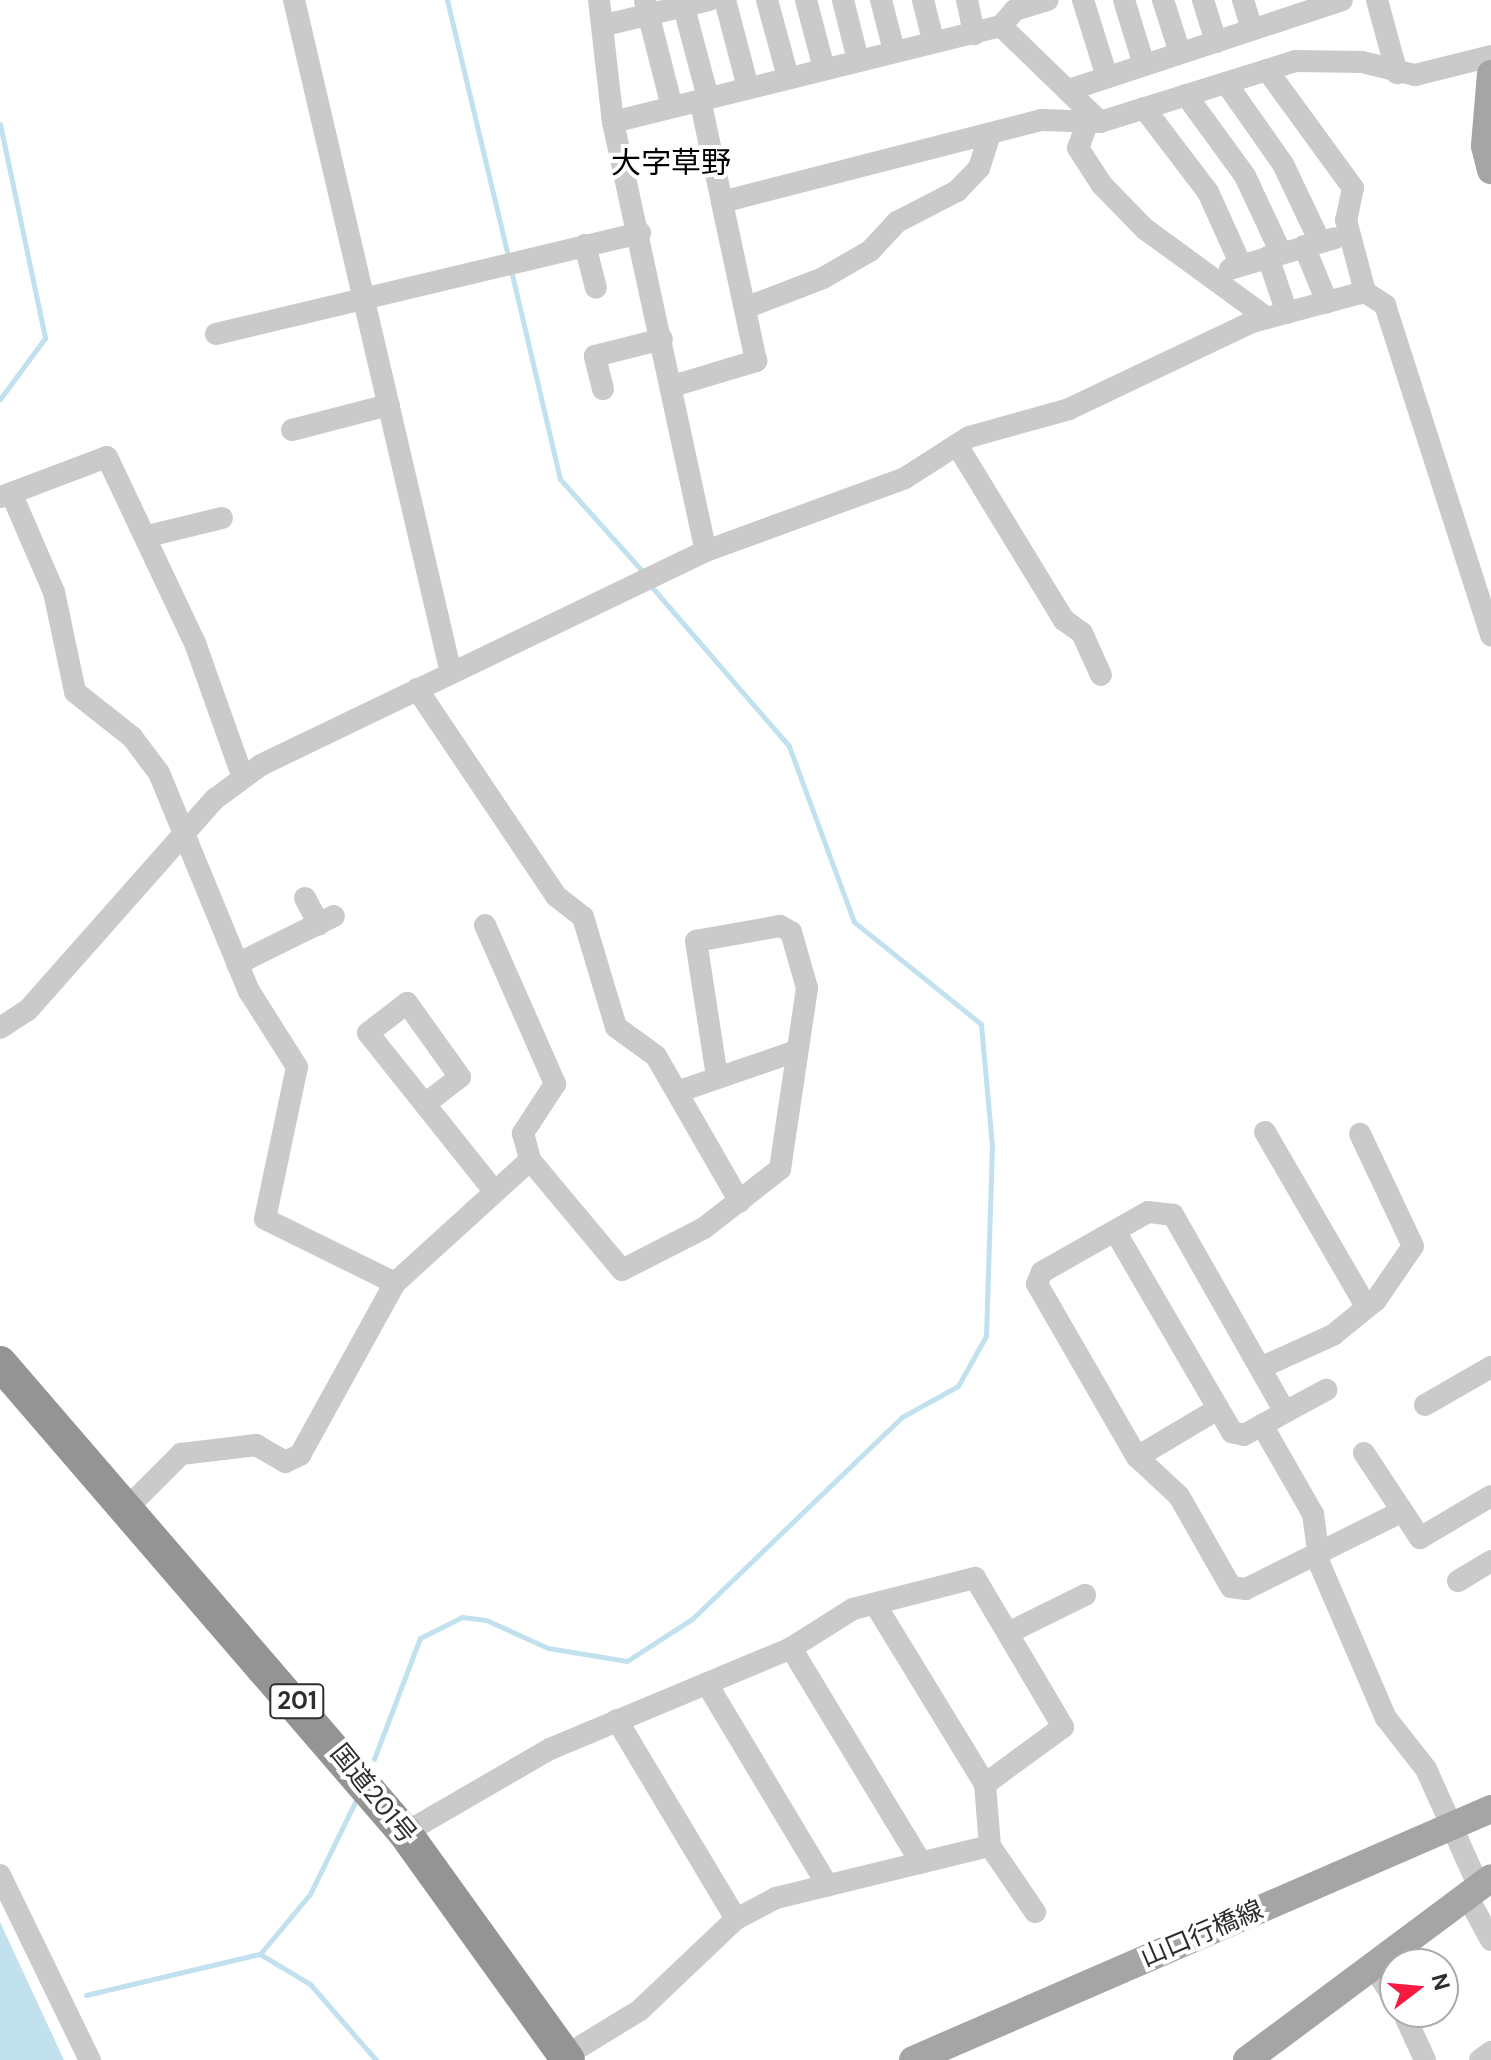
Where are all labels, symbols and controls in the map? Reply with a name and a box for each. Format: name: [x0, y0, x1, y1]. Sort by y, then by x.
district label: 大字草野: [611, 145, 731, 181]
road number: 201: [269, 1681, 325, 1721]
street label: 国道201号: [324, 1738, 422, 1850]
street label: 山口行橋線: [1136, 1894, 1268, 1974]
north arrow: [1379, 1948, 1459, 2028]
text: N: [1424, 1970, 1457, 1994]

